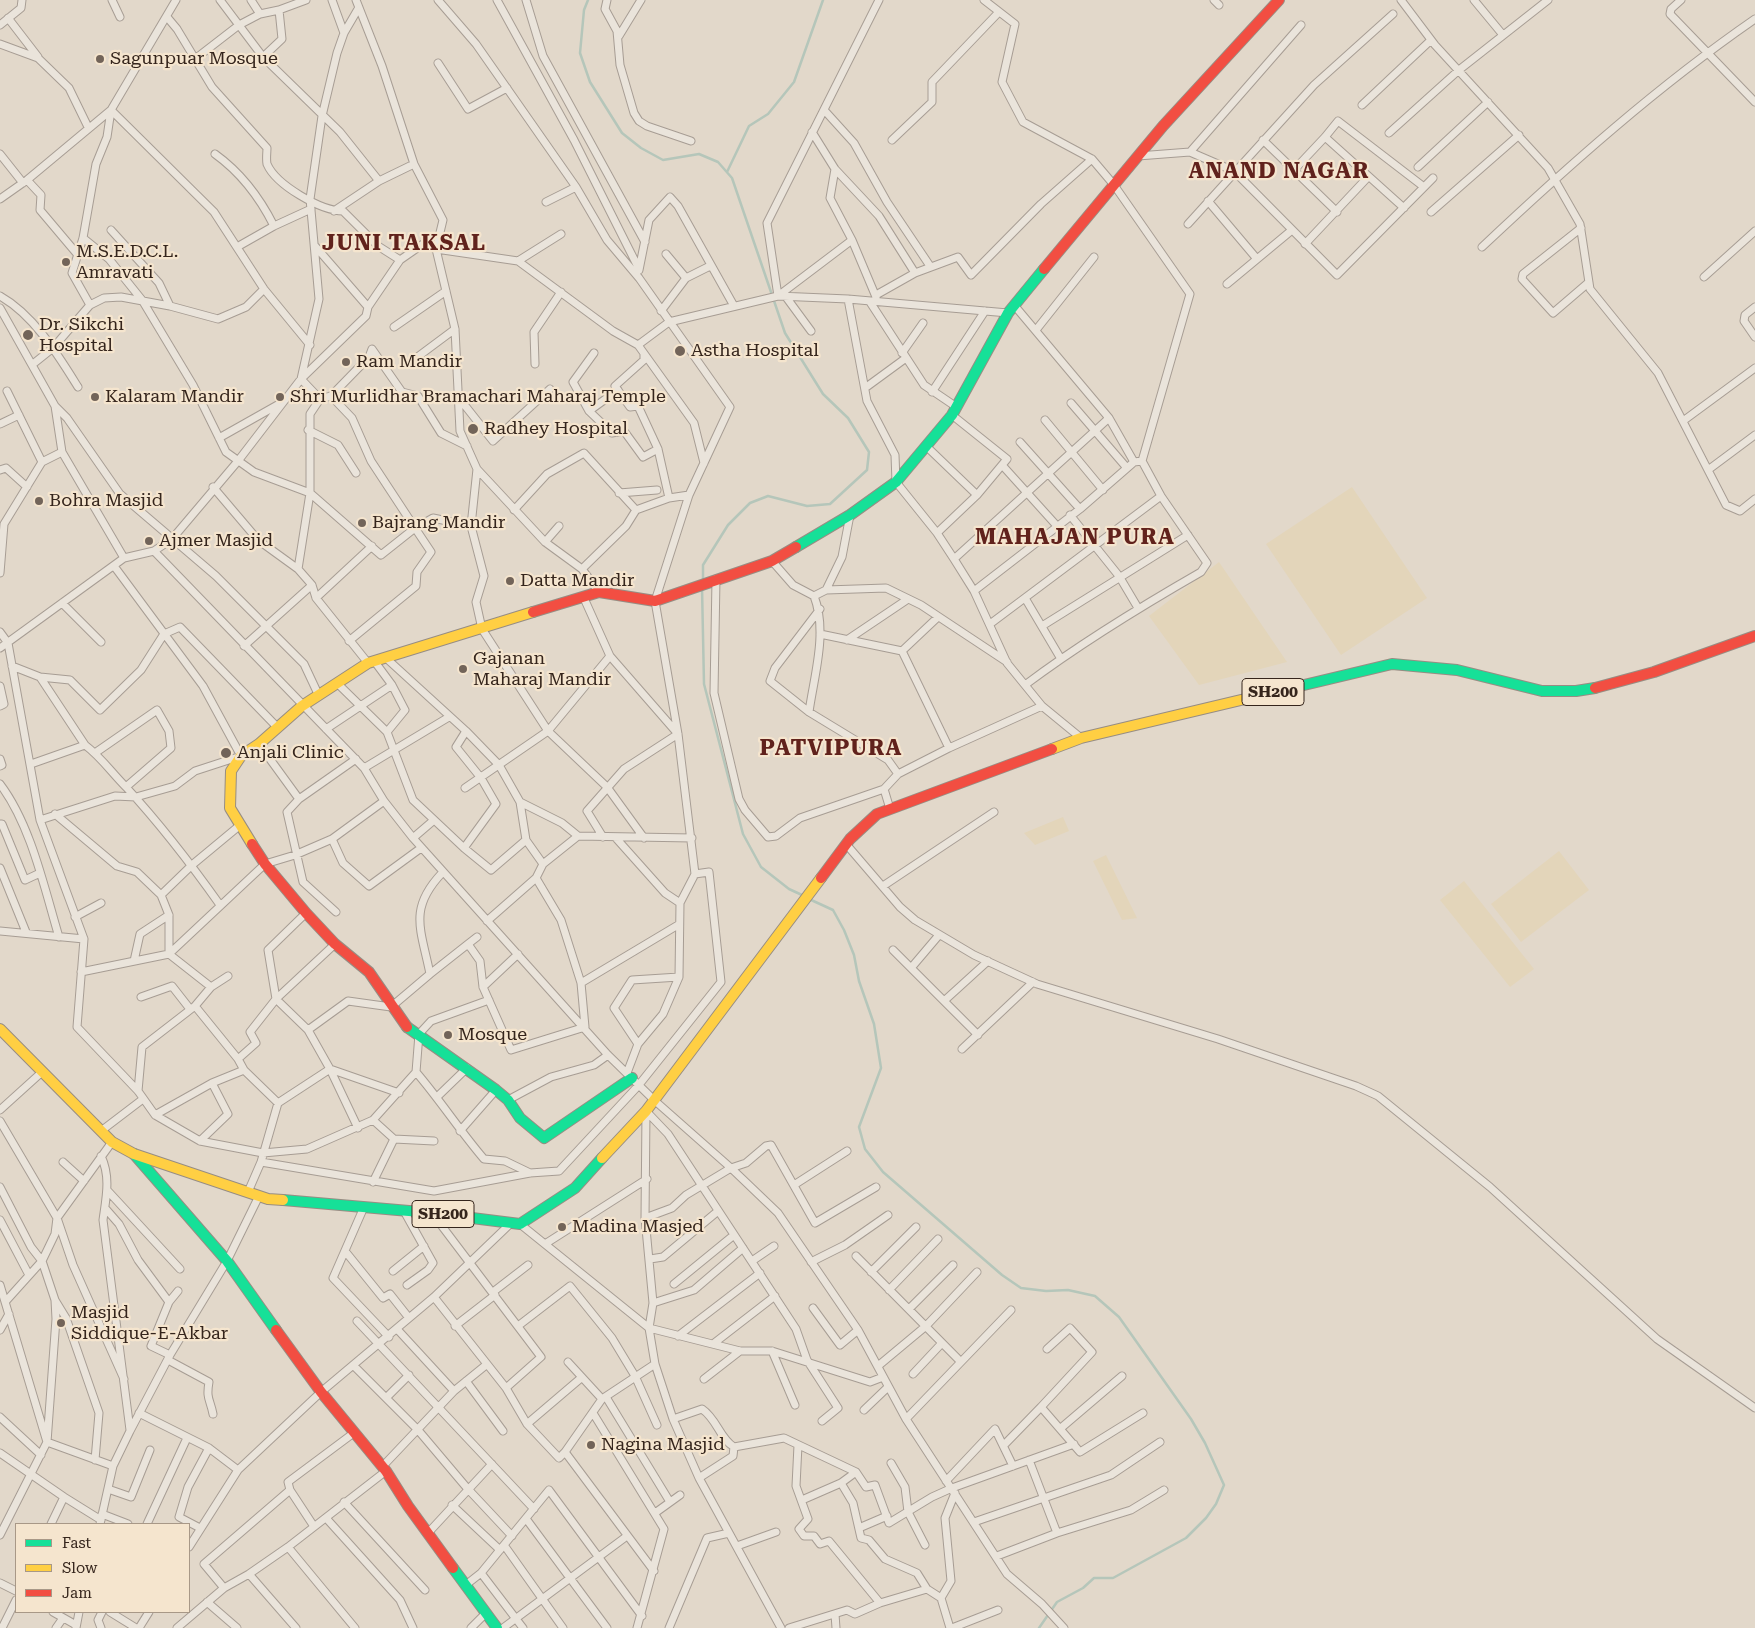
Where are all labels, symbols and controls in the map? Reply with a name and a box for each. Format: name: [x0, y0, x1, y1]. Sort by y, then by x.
place label: Sagunpuar Mosque: [110, 48, 278, 70]
marker: Sagunpuar Mosque: [94, 53, 106, 65]
district label: ANAND NAGAR: [1187, 159, 1371, 185]
district label: JUNI TAKSAL: [321, 231, 487, 257]
place label: M.S.E.D.C.L. Amravati: [76, 241, 178, 284]
marker: M.S.E.D.C.L. Amravati: [60, 256, 72, 268]
place label: Dr. Sikchi Hospital: [39, 314, 124, 356]
marker: Dr. Sikchi Hospital: [21, 328, 35, 342]
place label: Astha Hospital: [691, 340, 819, 362]
marker: Astha Hospital: [673, 344, 687, 358]
place label: Ram Mandir: [356, 351, 462, 373]
marker: Ram Mandir: [340, 356, 352, 368]
place label: Kalaram Mandir: [105, 386, 244, 408]
place label: Shri Murlidhar Bramachari Maharaj Temple: [290, 386, 666, 408]
marker: Kalaram Mandir: [89, 391, 101, 403]
marker: Shri Murlidhar Bramachari Maharaj Temple: [274, 391, 286, 403]
place label: Radhey Hospital: [484, 418, 628, 440]
marker: Radhey Hospital: [466, 422, 480, 436]
place label: Bohra Masjid: [49, 490, 163, 512]
marker: Bohra Masjid: [33, 495, 45, 507]
place label: Bajrang Mandir: [372, 512, 505, 534]
marker: Bajrang Mandir: [356, 517, 368, 529]
district label: MAHAJAN PURA: [974, 525, 1176, 551]
place label: Ajmer Masjid: [159, 530, 273, 552]
marker: Ajmer Masjid: [143, 535, 155, 547]
place label: Datta Mandir: [520, 570, 634, 592]
marker: Datta Mandir: [504, 575, 516, 587]
place label: Gajanan Maharaj Mandir: [473, 648, 611, 691]
marker: Gajanan Maharaj Mandir: [457, 663, 469, 675]
road number: SH200: [1242, 679, 1304, 706]
district label: PATVIPURA: [758, 736, 904, 762]
place label: Anjali Clinic: [237, 742, 344, 764]
marker: Anjali Clinic: [219, 746, 233, 760]
place label: Mosque: [458, 1024, 527, 1046]
marker: Mosque: [442, 1029, 454, 1041]
road number: SH200: [412, 1200, 474, 1228]
place label: Madina Masjed: [572, 1216, 704, 1238]
marker: Madina Masjed: [556, 1221, 568, 1233]
place label: Masjid Siddique-E-Akbar: [71, 1302, 228, 1345]
marker: Masjid Siddique-E-Akbar: [55, 1317, 67, 1329]
place label: Nagina Masjid: [601, 1434, 725, 1456]
marker: Nagina Masjid: [585, 1439, 597, 1451]
legend: [15, 1523, 190, 1613]
text: Fast: [62, 1534, 91, 1552]
text: Slow: [62, 1559, 97, 1577]
text: Jam: [62, 1584, 92, 1602]

